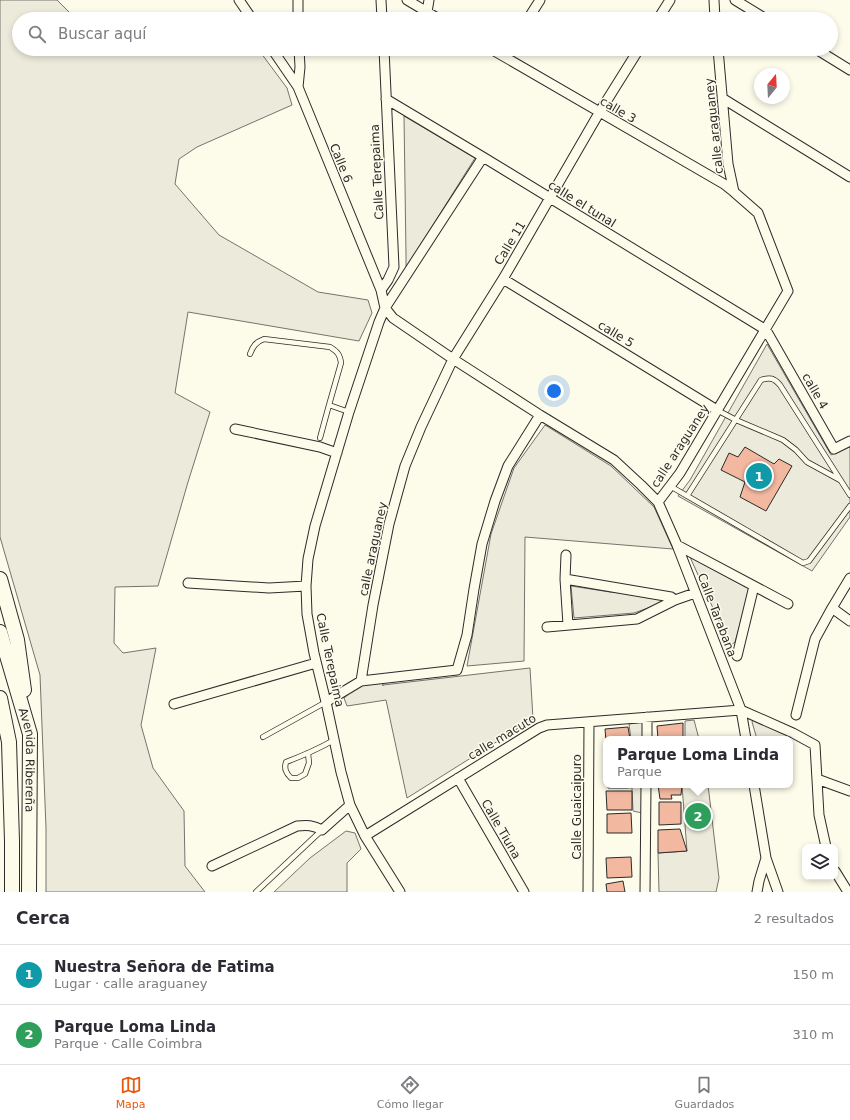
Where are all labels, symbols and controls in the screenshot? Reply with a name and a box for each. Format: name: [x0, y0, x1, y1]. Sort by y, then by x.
search box: [12, 12, 838, 56]
icon: search: [26, 23, 48, 45]
text: Buscar aquí: [58, 25, 146, 43]
north arrow: [754, 68, 790, 104]
street label: calle araguaney: [702, 77, 726, 175]
street label: calle 3: [597, 94, 639, 126]
street label: Calle Terepaima: [368, 124, 386, 220]
street label: Calle 6: [327, 141, 355, 185]
street label: calle el tunal: [546, 178, 618, 230]
street label: Calle 11: [491, 218, 529, 268]
street label: calle 5: [595, 318, 637, 350]
street label: calle 4: [799, 370, 831, 412]
your location: [544, 381, 564, 401]
street label: calle araguaney: [648, 402, 712, 490]
pin: 1: [746, 461, 772, 491]
street label: calle araguaney: [356, 501, 390, 597]
street label: Calle Tarabana: [695, 571, 739, 659]
street label: Calle Terepaima: [313, 612, 347, 708]
street label: Avenida Ribereña: [16, 706, 37, 812]
street label: calle macuto: [465, 711, 539, 763]
popup: [603, 736, 793, 788]
text: Parque Loma Linda: [617, 746, 779, 764]
street label: Calle Guaicaipuro: [570, 754, 584, 860]
text: Parque: [617, 764, 662, 779]
street label: Calle Tiuna: [478, 797, 524, 861]
pin: 2: [685, 801, 711, 831]
map controls: [802, 844, 838, 880]
button: layers: [802, 844, 838, 880]
text: Cerca: [16, 908, 70, 928]
text: 2 resultados: [754, 911, 834, 926]
text: Nuestra Señora de Fatima: [54, 958, 275, 976]
text: 1: [24, 967, 34, 982]
text: 150 m: [792, 967, 834, 982]
text: Lugar · calle araguaney: [54, 976, 207, 991]
text: Parque Loma Linda: [54, 1018, 216, 1036]
text: 2: [24, 1027, 34, 1042]
text: 310 m: [792, 1027, 834, 1042]
text: Parque · Calle Coimbra: [54, 1036, 203, 1051]
tab: Mapa: [116, 1074, 146, 1111]
tab: Cómo llegar: [377, 1074, 443, 1111]
tab: Guardados: [675, 1074, 734, 1111]

